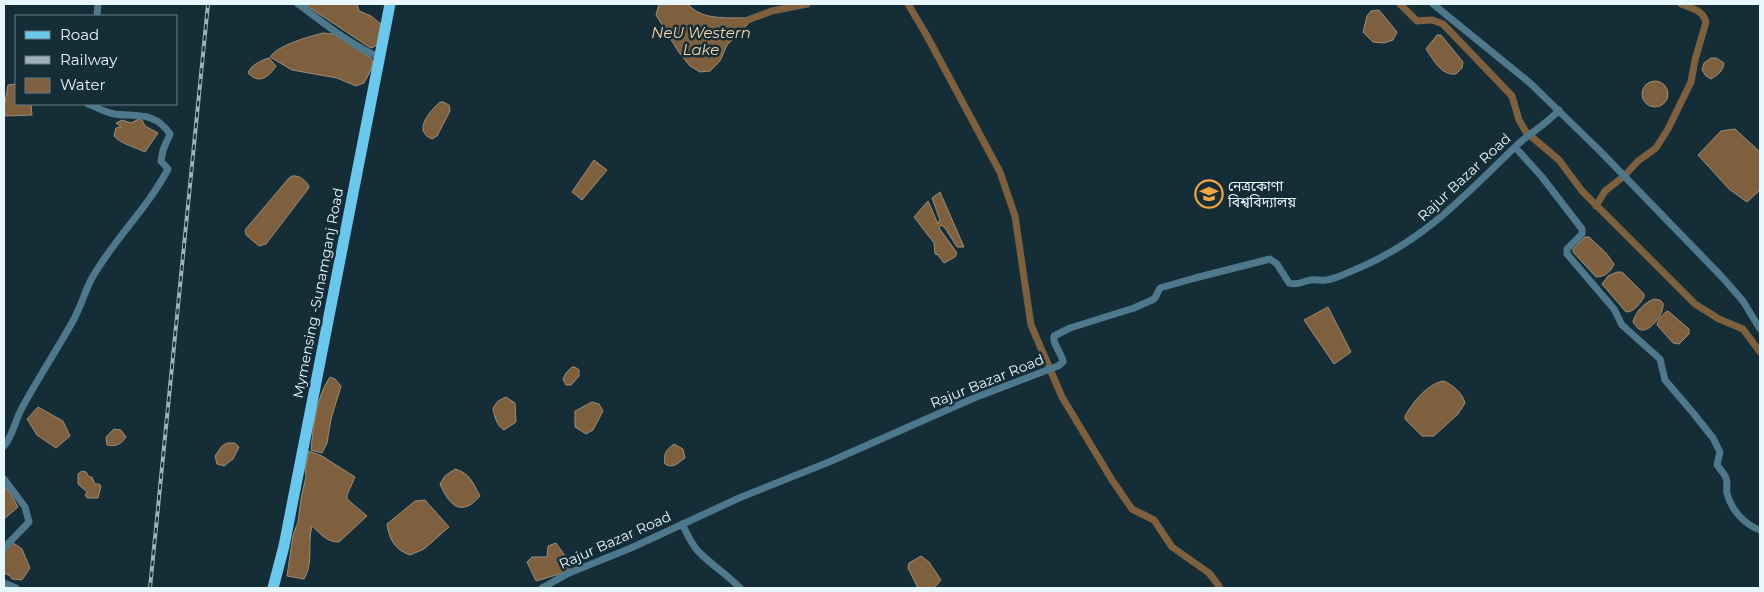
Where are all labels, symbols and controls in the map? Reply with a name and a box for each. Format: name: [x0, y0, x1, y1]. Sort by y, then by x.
legend: [15, 15, 178, 105]
water label: NeU Western Lake: [651, 23, 751, 59]
text: Road: [60, 25, 99, 44]
text: Railway: [60, 50, 118, 69]
text: Water: [60, 75, 106, 94]
street label: Rajur Bazar Road: [1414, 129, 1514, 225]
place label: নেত্রকোণা বিশ্ববিদ্যালয়: [1227, 177, 1296, 211]
school or university icon: নেত্রকোণা বিশ্ববিদ্যালয়: [1194, 179, 1224, 209]
street label: Mymensing -Sunamganj Road: [289, 186, 347, 400]
street label: Rajur Bazar Road: [928, 350, 1046, 412]
street label: Rajur Bazar Road: [556, 507, 674, 573]

